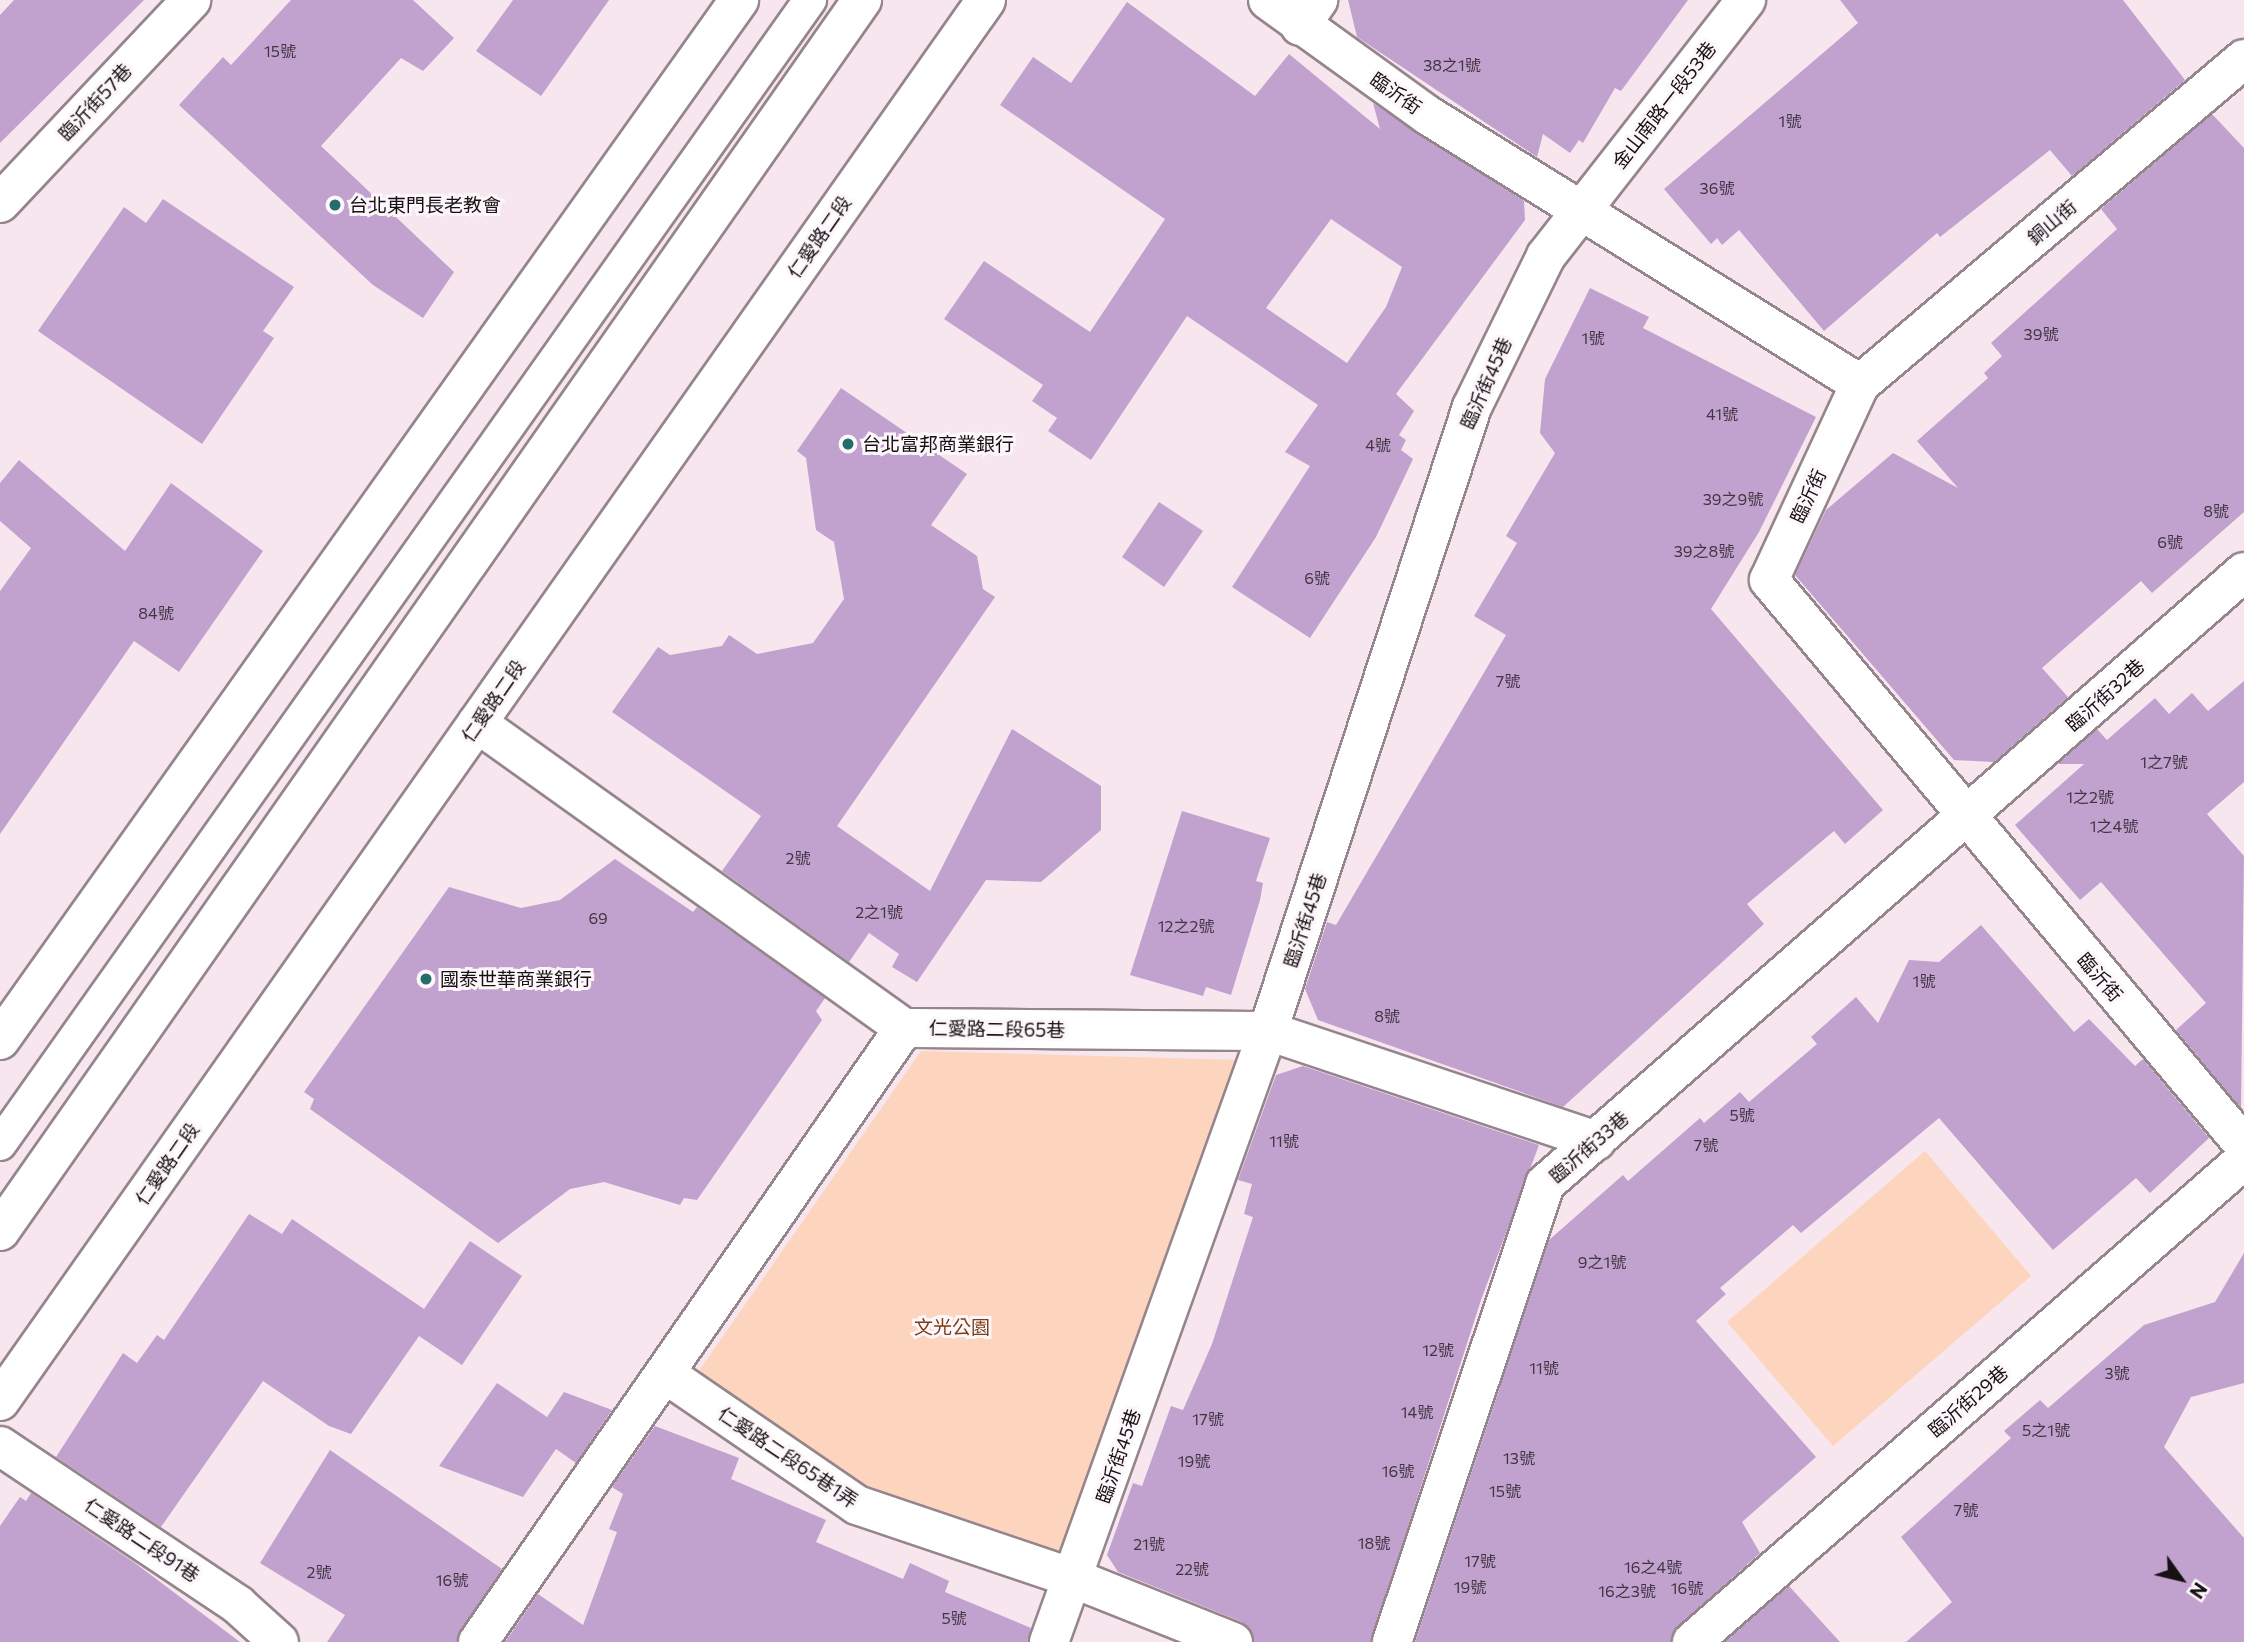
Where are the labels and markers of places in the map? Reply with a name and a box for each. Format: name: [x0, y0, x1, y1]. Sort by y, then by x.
place label: 台北東門長老教會: [349, 194, 501, 216]
marker: 台北東門長老教會: [327, 197, 343, 213]
place label: 台北富邦商業銀行: [862, 433, 1014, 455]
marker: 台北富邦商業銀行: [840, 436, 856, 452]
place label: 國泰世華商業銀行: [440, 968, 592, 990]
marker: 國泰世華商業銀行: [418, 971, 434, 987]

